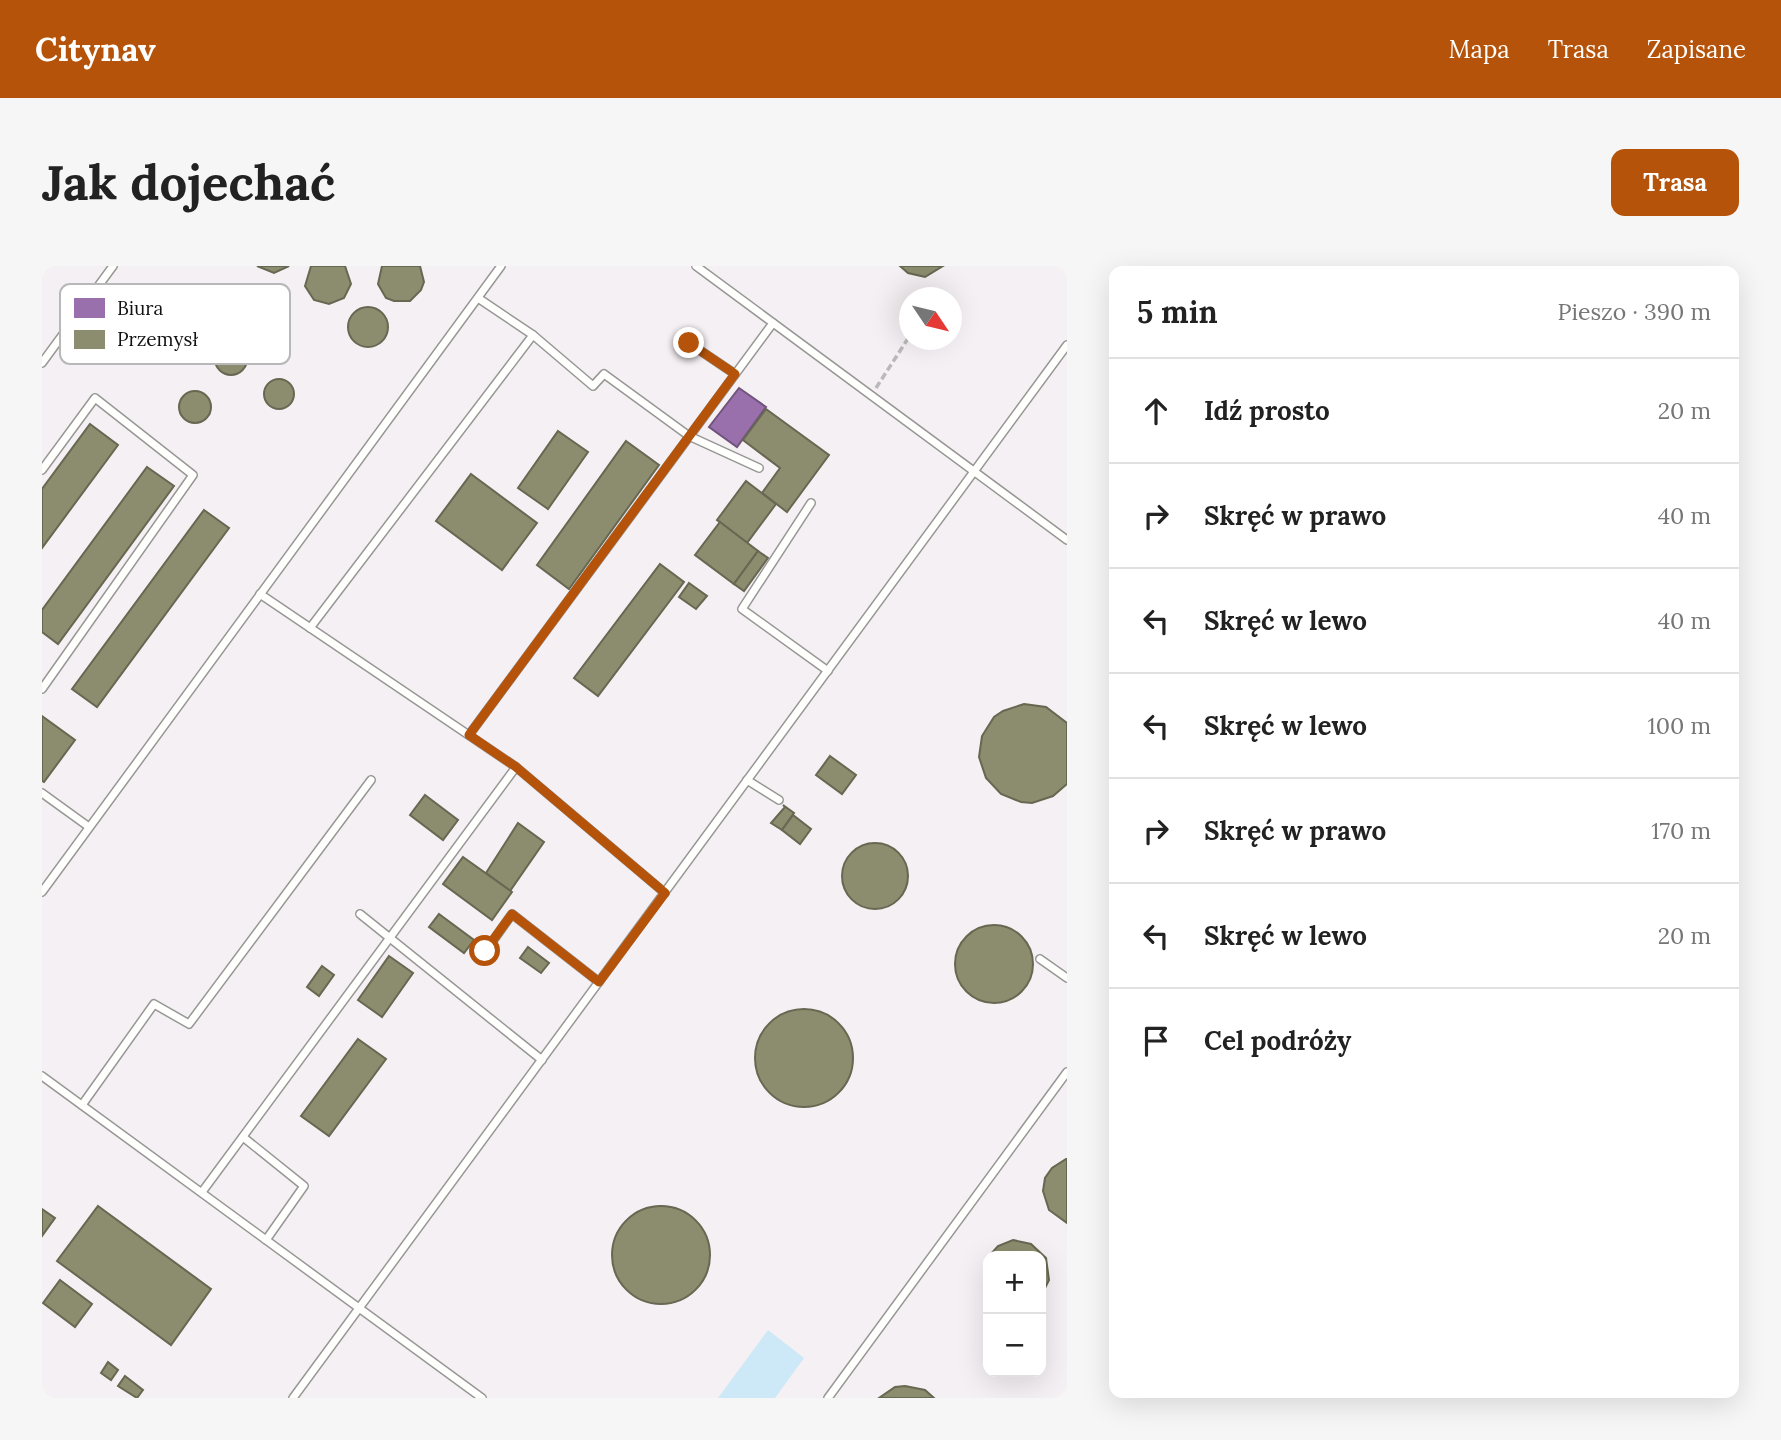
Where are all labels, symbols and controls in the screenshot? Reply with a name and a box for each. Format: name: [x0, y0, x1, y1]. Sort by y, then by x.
text: Citynav: [35, 28, 156, 70]
text: Mapa: [1449, 34, 1510, 65]
text: Trasa: [1548, 34, 1609, 65]
text: Zapisane: [1647, 34, 1746, 65]
button: Trasa: [1611, 149, 1739, 216]
text: Jak dojechać: [42, 151, 335, 213]
legend: [60, 284, 290, 364]
north arrow: [899, 287, 962, 350]
text: 5 min: [1137, 293, 1218, 331]
text: Biura: [117, 296, 163, 320]
text: Pieszo · 390 m: [1558, 297, 1711, 326]
text: Przemysł: [117, 327, 198, 351]
route end: [673, 327, 704, 358]
icon: ahead: [1137, 392, 1175, 430]
text: Idź prosto: [1204, 394, 1330, 427]
text: 20 m: [1658, 396, 1711, 425]
icon: right: [1137, 497, 1175, 535]
text: Skręć w prawo: [1204, 499, 1386, 532]
text: 40 m: [1658, 501, 1711, 530]
icon: left: [1137, 602, 1175, 640]
text: Skręć w lewo: [1204, 604, 1367, 637]
text: 40 m: [1658, 606, 1711, 635]
icon: left: [1137, 707, 1175, 745]
text: Skręć w lewo: [1204, 709, 1367, 742]
text: 100 m: [1647, 711, 1711, 740]
icon: right: [1137, 812, 1175, 850]
text: Skręć w prawo: [1204, 814, 1386, 847]
text: 170 m: [1651, 816, 1711, 845]
icon: left: [1137, 917, 1175, 955]
text: Skręć w lewo: [1204, 919, 1367, 952]
text: 20 m: [1658, 921, 1711, 950]
route start: [469, 935, 500, 966]
icon: arrive: [1137, 1022, 1175, 1060]
text: Cel podróży: [1204, 1024, 1351, 1057]
map controls: [983, 1251, 1046, 1377]
button: +: [983, 1251, 1046, 1314]
button: −: [983, 1314, 1046, 1377]

